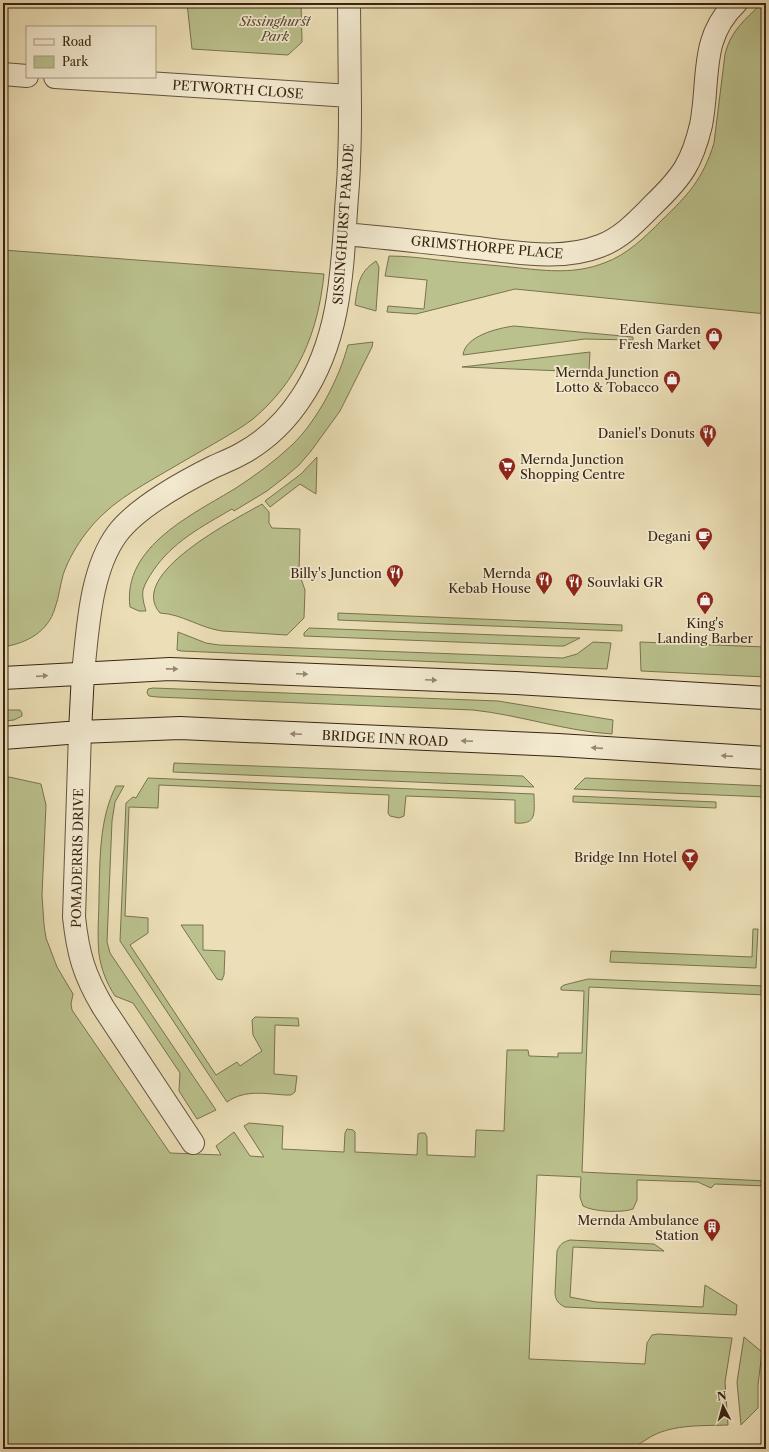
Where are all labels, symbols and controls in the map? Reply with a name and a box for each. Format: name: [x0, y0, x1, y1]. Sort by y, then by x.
park label: Sissinghurst Park: [238, 13, 312, 44]
legend: [26, 26, 156, 78]
text: Road: [62, 34, 92, 49]
text: Park: [62, 54, 89, 69]
street label: PETWORTH CLOSE: [172, 76, 304, 102]
street label: SISSINGHURST PARADE: [329, 143, 357, 305]
street label: GRIMSTHORPE PLACE: [410, 232, 564, 262]
place label: Eden Garden Fresh Market: [619, 321, 701, 352]
shop icon: Eden Garden Fresh Market: [704, 326, 724, 351]
place label: Mernda Junction Lotto & Tobacco: [555, 364, 659, 395]
shop icon: Mernda Junction Lotto & Tobacco: [662, 369, 682, 394]
restaurant icon: Daniel's Donuts: [698, 423, 718, 448]
place label: Daniel's Donuts: [598, 425, 695, 441]
place label: Mernda Junction Shopping Centre: [520, 451, 625, 482]
supermarket icon: Mernda Junction Shopping Centre: [497, 456, 517, 481]
cafe icon: Degani: [694, 526, 714, 551]
place label: Degani: [647, 528, 691, 544]
restaurant icon: Billy's Junction: [385, 563, 405, 588]
place label: Billy's Junction: [290, 565, 382, 581]
place label: Mernda Kebab House: [448, 565, 531, 596]
restaurant icon: Mernda Kebab House: [534, 570, 554, 595]
restaurant icon: Souvlaki GR: [564, 572, 584, 597]
place label: Souvlaki GR: [587, 574, 665, 590]
shop icon: King's Landing Barber: [695, 590, 715, 615]
place label: King's Landing Barber: [657, 615, 753, 646]
one-way arrow: [166, 666, 179, 672]
one-way arrow: [296, 671, 309, 677]
one-way arrow: [36, 672, 48, 679]
one-way arrow: [425, 676, 437, 683]
street label: BRIDGE INN ROAD: [321, 727, 449, 749]
one-way arrow: [290, 730, 302, 737]
one-way arrow: [461, 738, 473, 745]
one-way arrow: [591, 744, 603, 751]
one-way arrow: [720, 753, 733, 759]
street label: POMADERRIS DRIVE: [68, 788, 86, 928]
bar icon: Bridge Inn Hotel: [680, 847, 700, 872]
place label: Bridge Inn Hotel: [574, 849, 677, 865]
place label: Mernda Ambulance Station: [577, 1212, 699, 1243]
building icon: Mernda Ambulance Station: [702, 1217, 722, 1242]
north arrow: [703, 1386, 743, 1426]
text: N: [716, 1389, 728, 1404]

